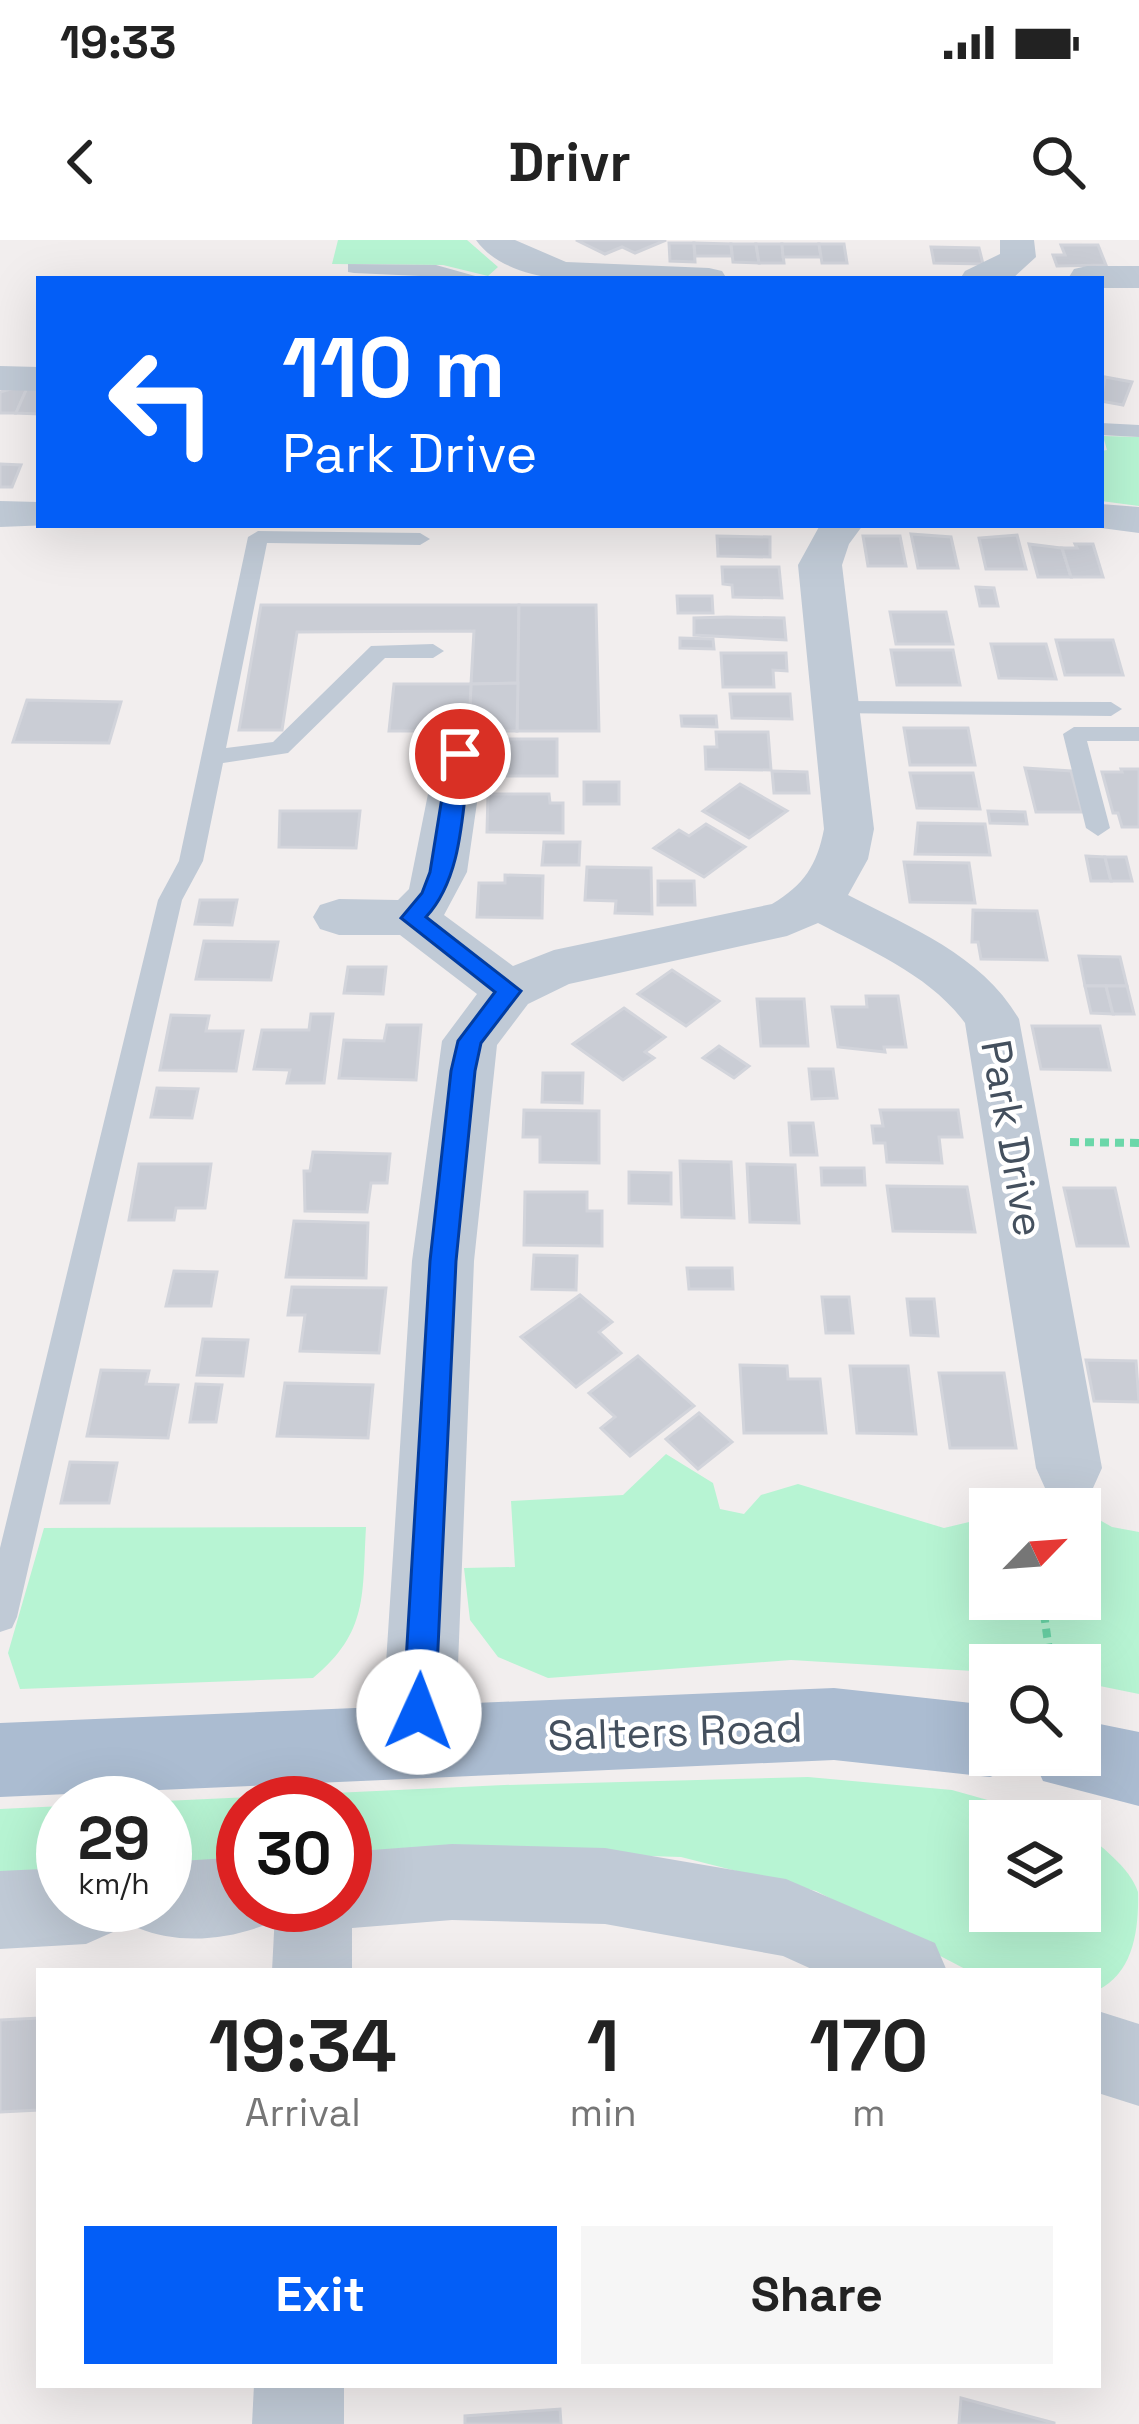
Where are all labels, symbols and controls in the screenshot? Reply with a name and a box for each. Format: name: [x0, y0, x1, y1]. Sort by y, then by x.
text: 19:33: [60, 14, 176, 71]
text: Drivr: [508, 128, 631, 197]
icon: back: [48, 129, 114, 195]
icon: search: [1025, 129, 1091, 195]
text: 110 m: [282, 314, 505, 422]
icon: left: [84, 324, 240, 480]
text: Park Drive: [282, 419, 538, 488]
pin: [409, 703, 511, 805]
icon: arrive: [427, 721, 493, 787]
street label: Park Drive: [969, 1036, 1056, 1241]
north arrow: [969, 1488, 1101, 1620]
map controls: [969, 1488, 1101, 1932]
button: search: [969, 1644, 1101, 1776]
position arrow: [356, 1649, 482, 1775]
street label: Salters Road: [547, 1701, 803, 1762]
speed limit sign: 30: [216, 1776, 372, 1932]
text: 29: [78, 1800, 150, 1877]
button: layers: [969, 1800, 1101, 1932]
text: km/h: [78, 1864, 150, 1903]
text: 19:34: [209, 2000, 397, 2092]
text: 1: [587, 2000, 619, 2092]
text: 170: [809, 2000, 928, 2092]
text: Arrival: [245, 2088, 361, 2137]
text: min: [570, 2088, 637, 2137]
text: m: [852, 2088, 886, 2137]
button: Exit: [84, 2226, 557, 2364]
button: Share: [581, 2226, 1053, 2364]

